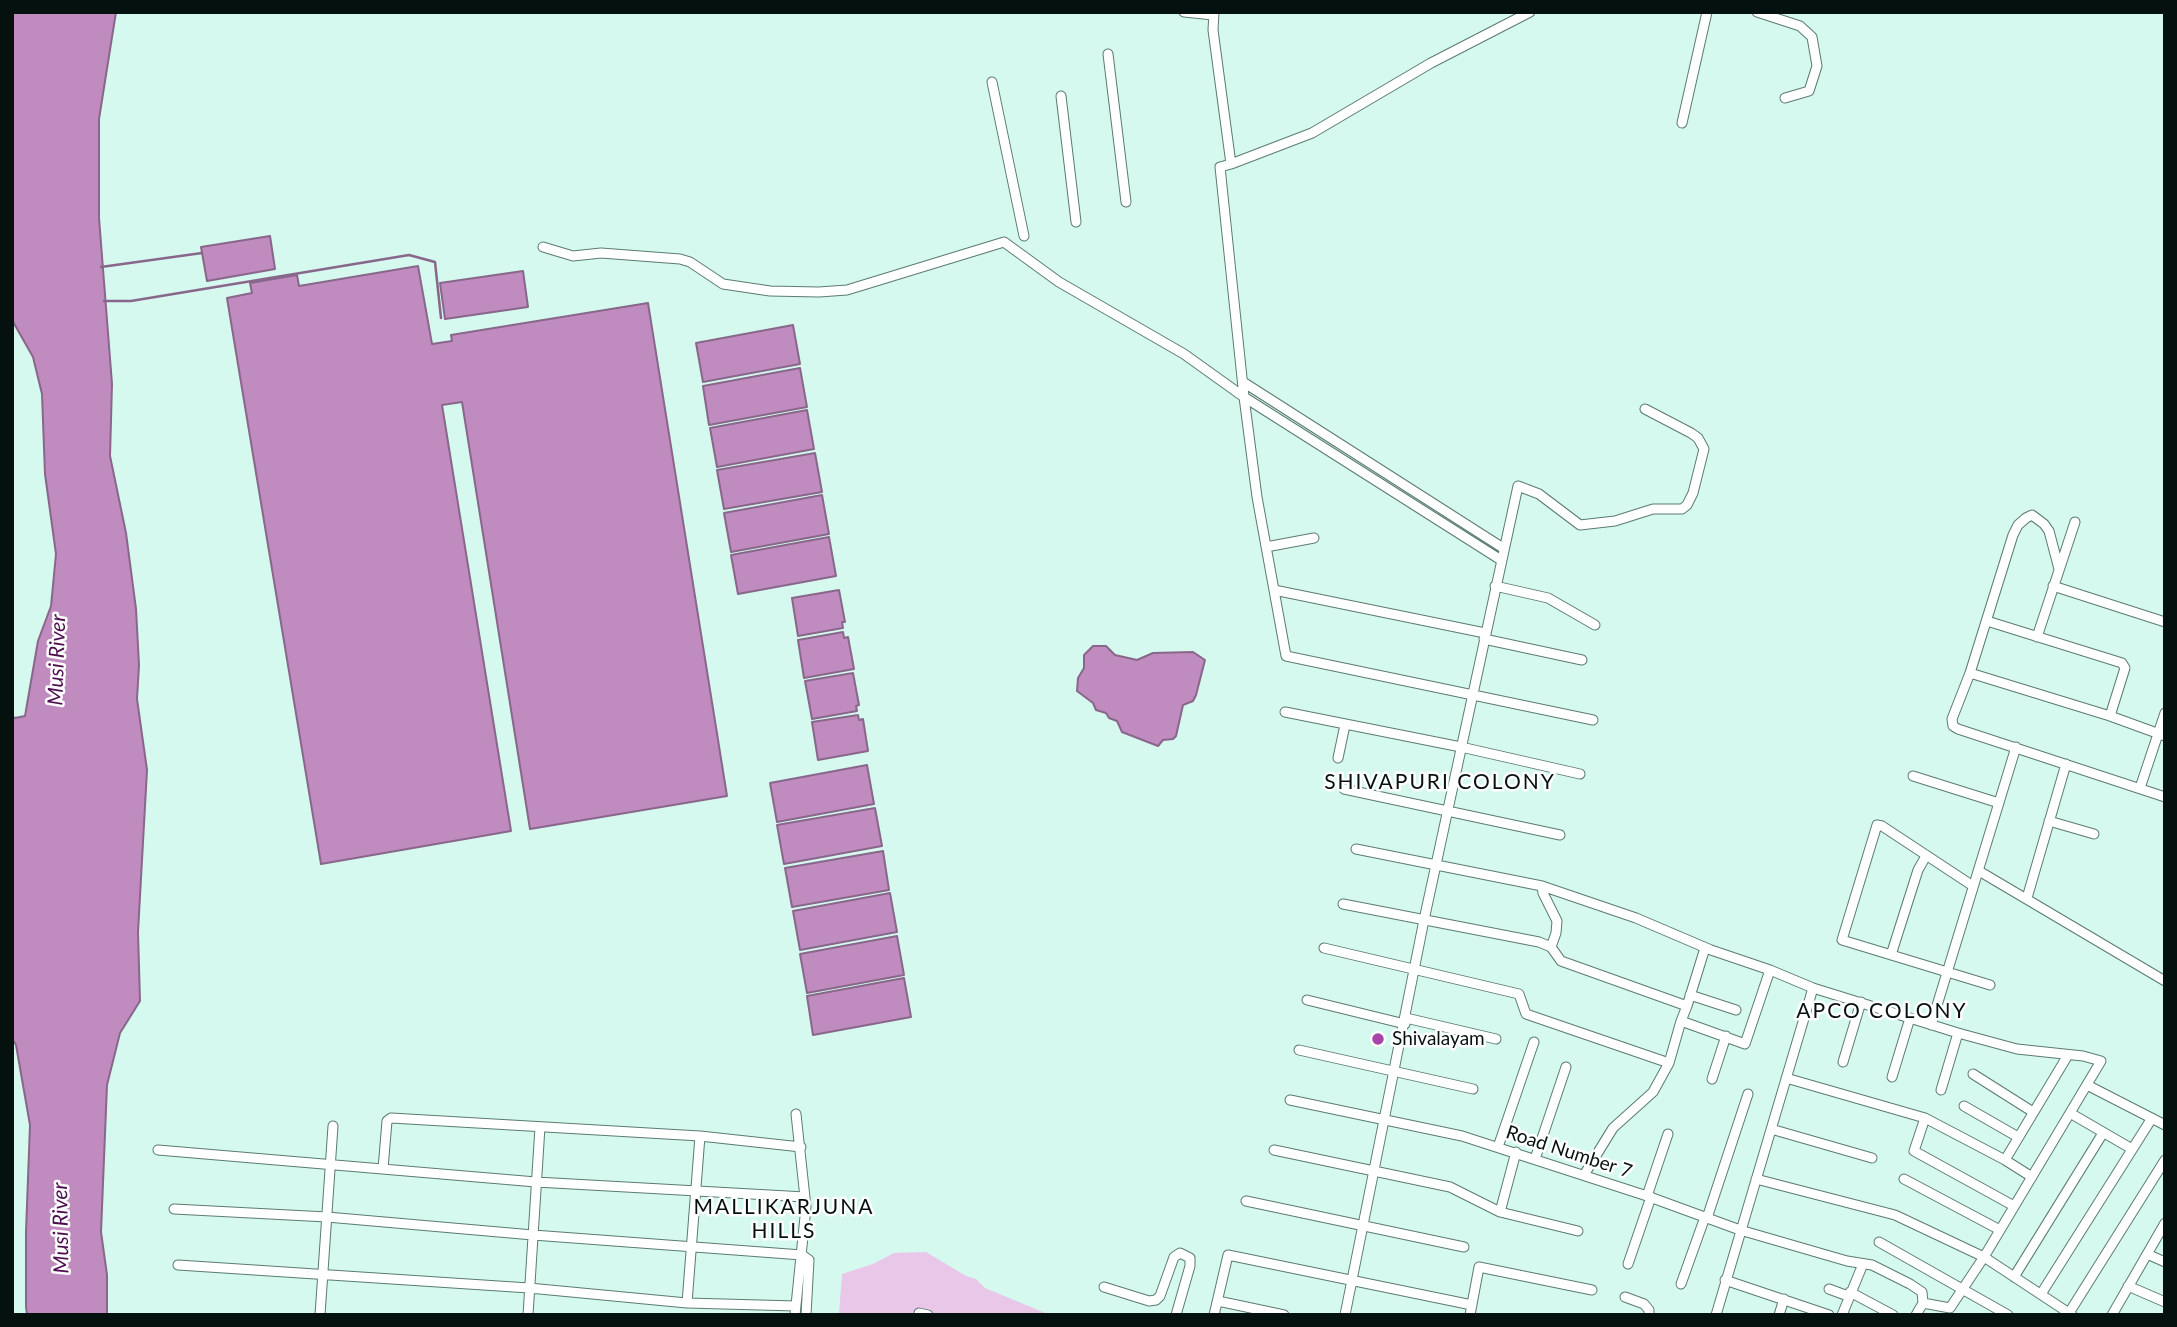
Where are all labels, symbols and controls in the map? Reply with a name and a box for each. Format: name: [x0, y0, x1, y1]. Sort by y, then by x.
water label: Musi River: [43, 614, 71, 706]
district label: SHIVAPURI COLONY: [1326, 769, 1554, 795]
district label: APCO COLONY: [1798, 998, 1966, 1024]
place label: Shivalayam: [1392, 1028, 1485, 1050]
marker: Shivalayam: [1370, 1031, 1386, 1047]
street label: Road Number 7: [1503, 1121, 1635, 1183]
water label: Musi River: [48, 1182, 74, 1274]
district label: MALLIKARJUNA HILLS: [695, 1194, 873, 1244]

